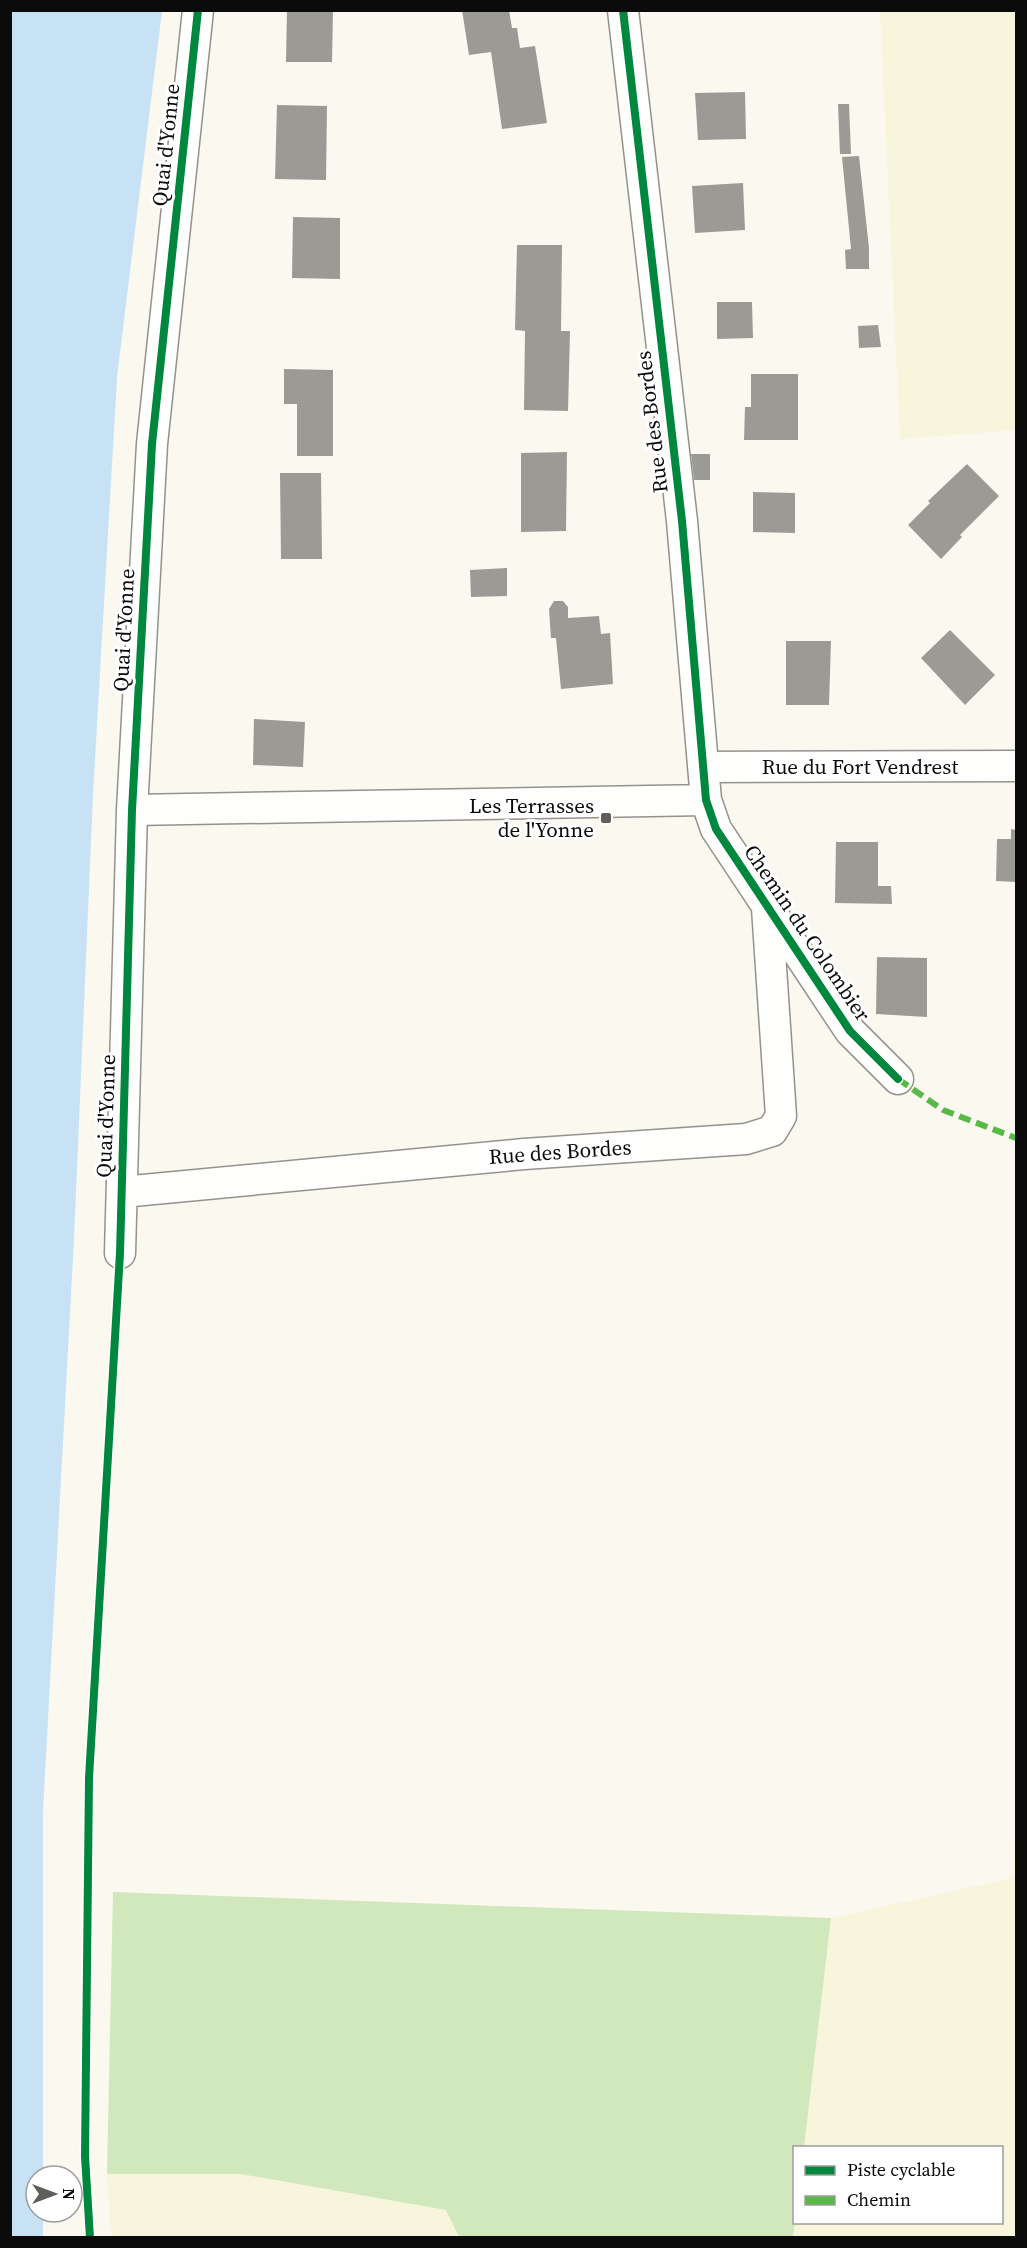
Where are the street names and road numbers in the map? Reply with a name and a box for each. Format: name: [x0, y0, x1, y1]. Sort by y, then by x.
street label: Quai d'Yonne: [145, 82, 186, 208]
street label: Rue des Bordes: [628, 349, 675, 495]
street label: Quai d'Yonne: [106, 568, 141, 692]
street label: Rue du Fort Vendrest: [762, 752, 958, 781]
street label: Chemin du Colombier: [737, 839, 878, 1027]
street label: Quai d'Yonne: [89, 1054, 122, 1178]
street label: Rue des Bordes: [488, 1132, 632, 1171]

